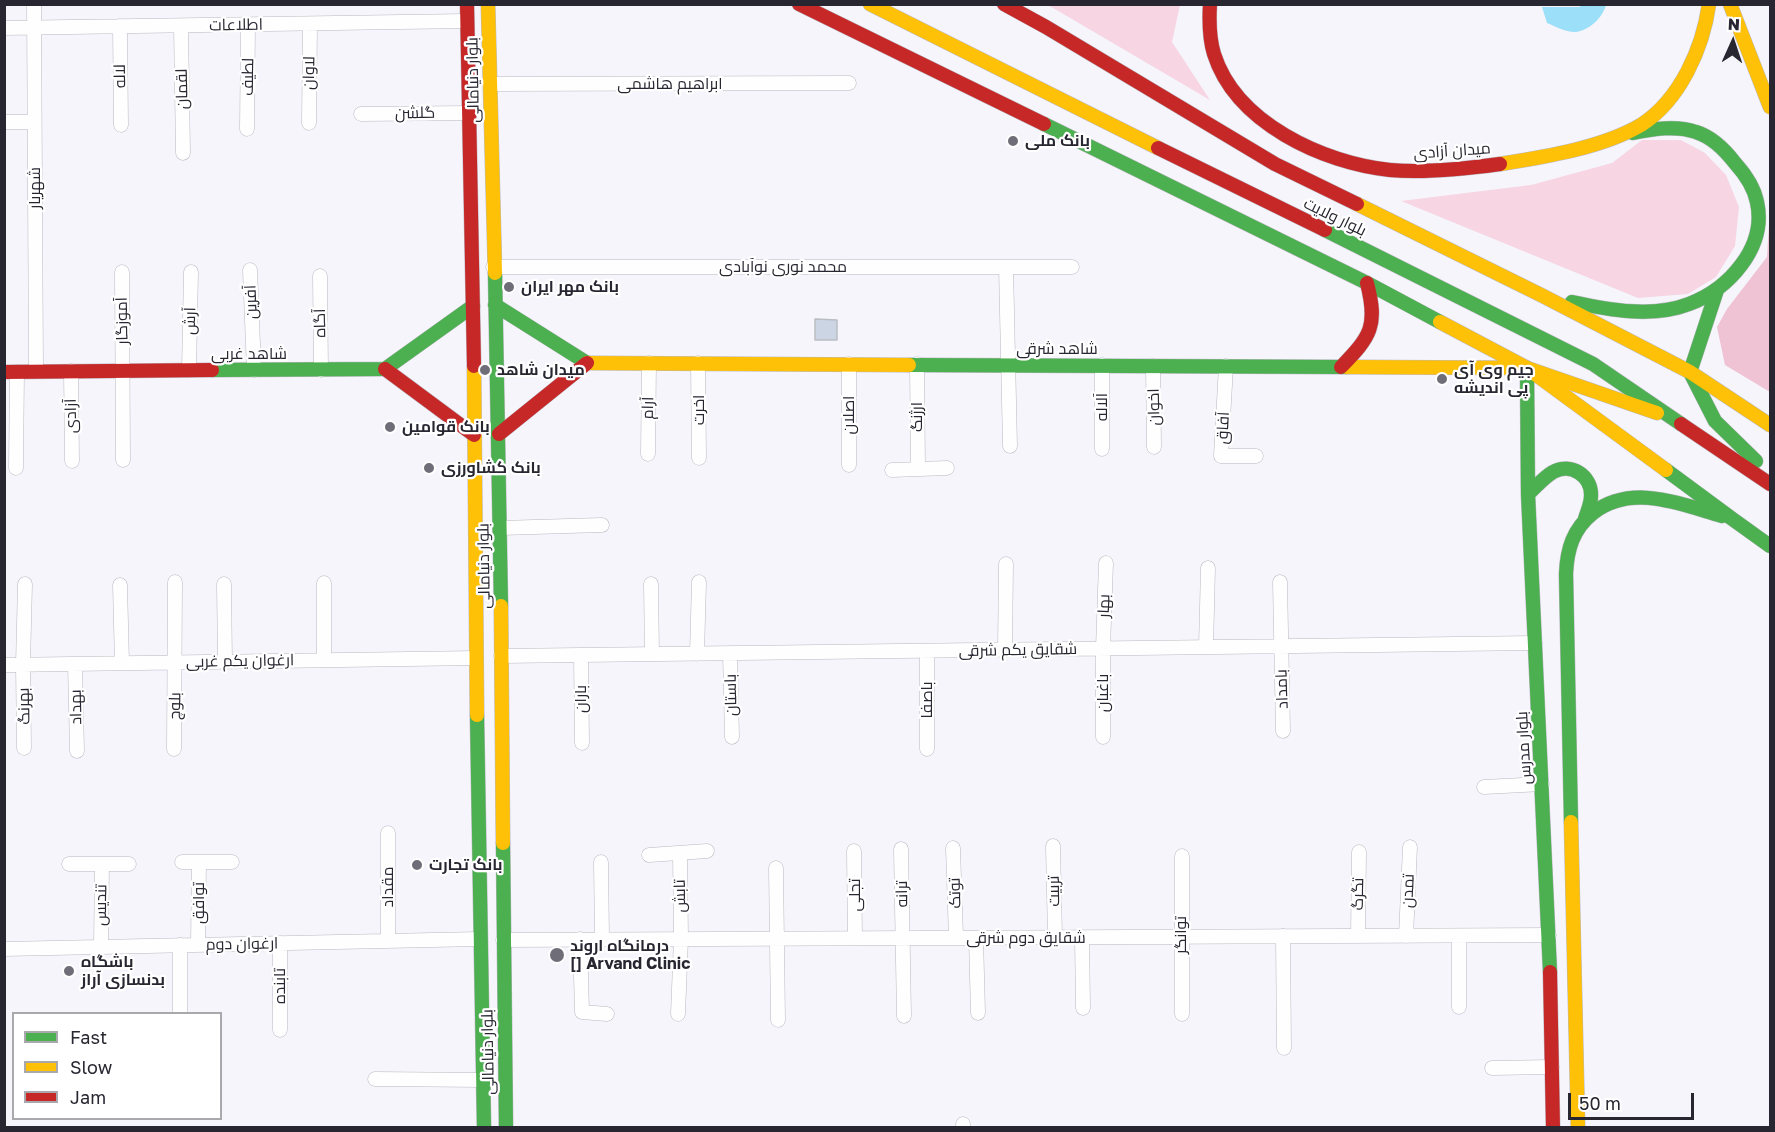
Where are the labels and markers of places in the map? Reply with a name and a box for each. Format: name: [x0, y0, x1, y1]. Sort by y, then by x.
place label: بانک ملی: [1025, 131, 1090, 151]
marker: بانک ملی: [1006, 134, 1020, 148]
place label: بانک مهر ایران: [521, 277, 619, 297]
marker: بانک مهر ایران: [502, 280, 516, 294]
place label: میدان شاهد: [497, 360, 585, 380]
place label: جیم وی آی پی اندیشه: [1454, 360, 1534, 398]
marker: میدان شاهد: [478, 363, 492, 377]
marker: جیم وی آی پی اندیشه: [1435, 372, 1449, 386]
place label: بانک قوامین: [402, 417, 490, 437]
marker: بانک قوامین: [383, 420, 397, 434]
place label: بانک کشاورزی: [441, 458, 541, 478]
marker: بانک کشاورزی: [422, 461, 436, 475]
place label: بانک تجارت: [429, 855, 503, 875]
marker: بانک تجارت: [410, 858, 424, 872]
place label: درمانگاه اروند [] Arvand Clinic: [570, 936, 690, 974]
marker: درمانگاه اروند [] Arvand Clinic: [548, 946, 566, 964]
place label: باشگاه بدنسازی آراز: [81, 952, 165, 990]
marker: باشگاه بدنسازی آراز: [62, 964, 76, 978]

